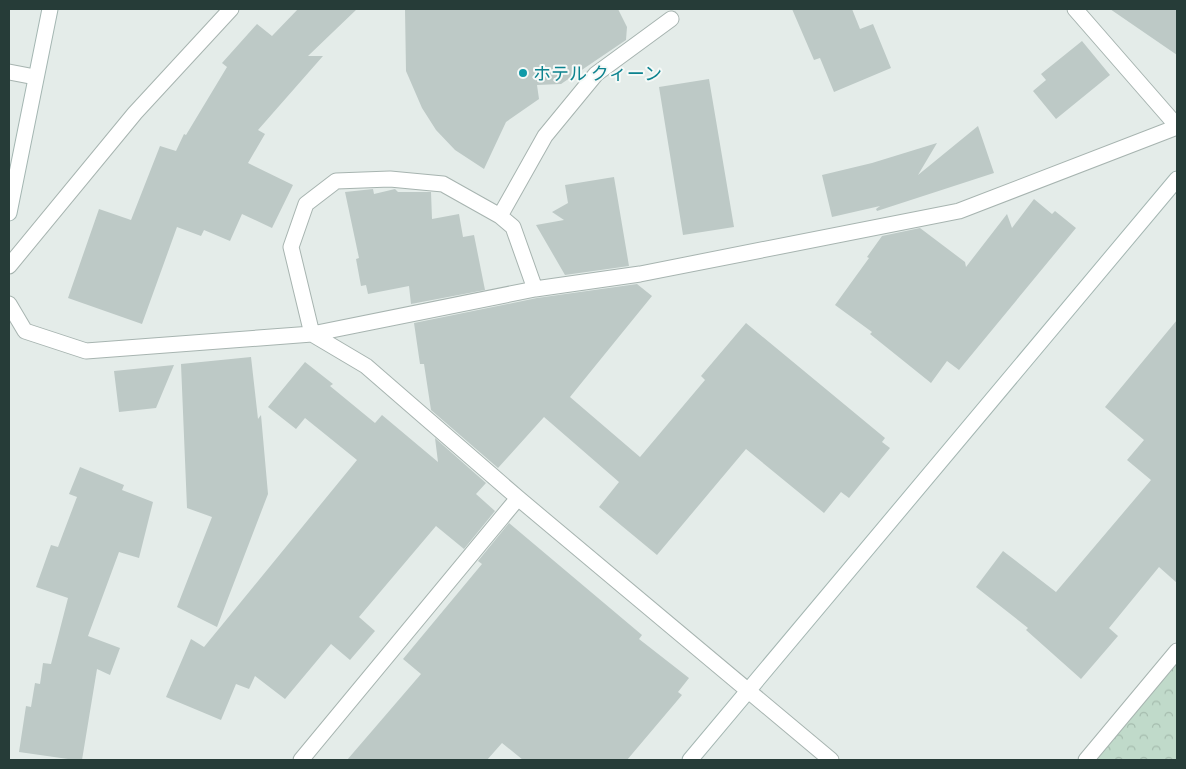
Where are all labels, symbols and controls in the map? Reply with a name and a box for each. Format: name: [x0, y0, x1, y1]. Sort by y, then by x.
place label: ホテル クィーン: [533, 62, 662, 85]
marker: ホテル クィーン: [517, 67, 529, 79]

